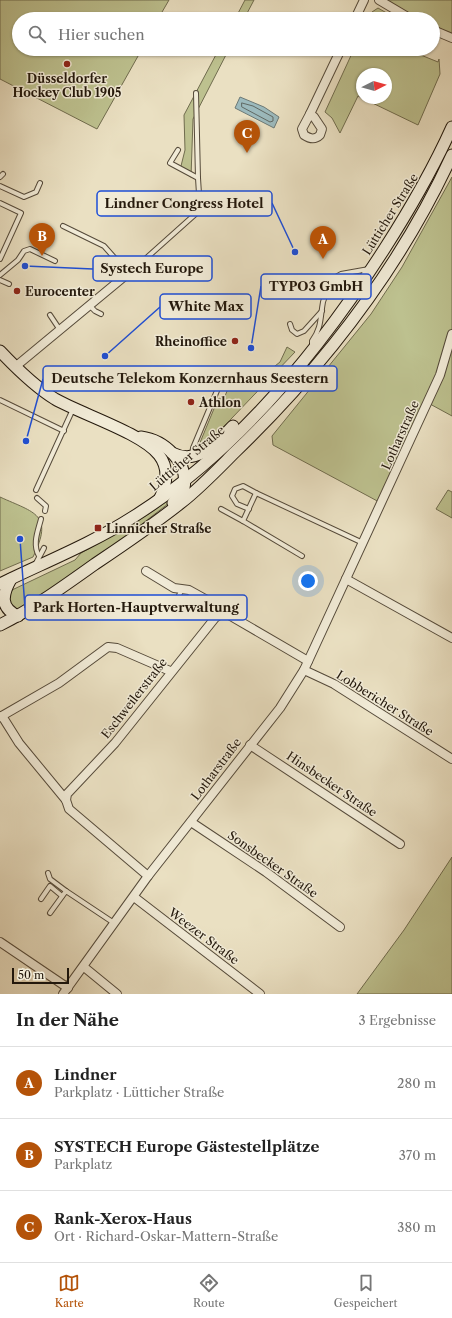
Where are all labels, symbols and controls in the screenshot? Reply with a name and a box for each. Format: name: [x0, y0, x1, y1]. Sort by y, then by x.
search box: [12, 12, 440, 56]
icon: search: [26, 23, 48, 45]
text: Hier suchen: [58, 25, 145, 44]
marker: Düsseldorfer Hockey Club 1905: [62, 59, 72, 69]
north arrow: [356, 68, 392, 104]
place label: Düsseldorfer Hockey Club 1905: [13, 71, 122, 100]
pin: C: [234, 120, 260, 153]
street label: Lütticher Straße: [359, 170, 421, 258]
callout: Lindner Congress Hotel: [97, 191, 272, 216]
text: Lindner Congress Hotel: [104, 195, 264, 211]
pin: B: [29, 223, 55, 256]
pin: A: [310, 226, 336, 259]
callout: Systech Europe: [93, 256, 212, 281]
text: Systech Europe: [100, 260, 204, 276]
callout: TYPO3 GmbH: [261, 274, 371, 299]
text: TYPO3 GmbH: [269, 278, 363, 294]
place label: Eurocenter: [25, 284, 95, 299]
marker: Eurocenter: [12, 286, 22, 296]
callout: White Max: [160, 294, 251, 319]
text: White Max: [167, 298, 244, 314]
place label: Rheinoffice: [155, 334, 227, 349]
marker: Rheinoffice: [230, 336, 240, 346]
callout: Deutsche Telekom Konzernhaus Seestern: [43, 366, 337, 391]
text: Deutsche Telekom Konzernhaus Seestern: [51, 370, 329, 386]
place label: Athlon: [198, 395, 242, 410]
marker: Athlon: [186, 397, 196, 407]
street label: Lotharstraße: [378, 398, 422, 472]
street label: Lütticher Straße: [146, 422, 228, 494]
place label: Linnicher Straße: [106, 521, 211, 536]
marker: Linnicher Straße: [93, 523, 103, 533]
your location: [298, 571, 318, 591]
callout: Park Horten-Hauptverwaltung: [25, 595, 247, 620]
text: Park Horten-Hauptverwaltung: [33, 599, 239, 615]
street label: Eschweilerstraße: [98, 655, 170, 741]
street label: Lobbericher Straße: [334, 667, 436, 739]
street label: Lotharstraße: [188, 735, 244, 803]
street label: Hinsbecker Straße: [284, 748, 380, 820]
street label: Sonsbecker Straße: [225, 827, 321, 901]
street label: Weezer Straße: [165, 904, 242, 968]
scale bar: [12, 966, 69, 985]
text: 50 m: [18, 968, 44, 982]
text: In der Nähe: [16, 1010, 119, 1030]
text: 3 Ergebnisse: [358, 1012, 436, 1028]
text: Lindner: [54, 1065, 117, 1084]
text: A: [24, 1075, 34, 1091]
text: 280 m: [397, 1075, 436, 1091]
text: Parkplatz · Lütticher Straße: [54, 1084, 224, 1100]
text: SYSTECH Europe Gästestellplätze: [54, 1137, 319, 1156]
text: B: [24, 1147, 34, 1163]
text: 370 m: [399, 1147, 436, 1163]
text: Parkplatz: [54, 1156, 112, 1172]
text: Rank-Xerox-Haus: [54, 1209, 192, 1228]
text: C: [24, 1219, 34, 1235]
text: 380 m: [397, 1219, 436, 1235]
text: Ort · Richard-Oskar-Mattern-Straße: [54, 1228, 278, 1244]
tab: Karte: [55, 1272, 84, 1310]
tab: Route: [193, 1272, 225, 1310]
tab: Gespeichert: [334, 1272, 397, 1310]

